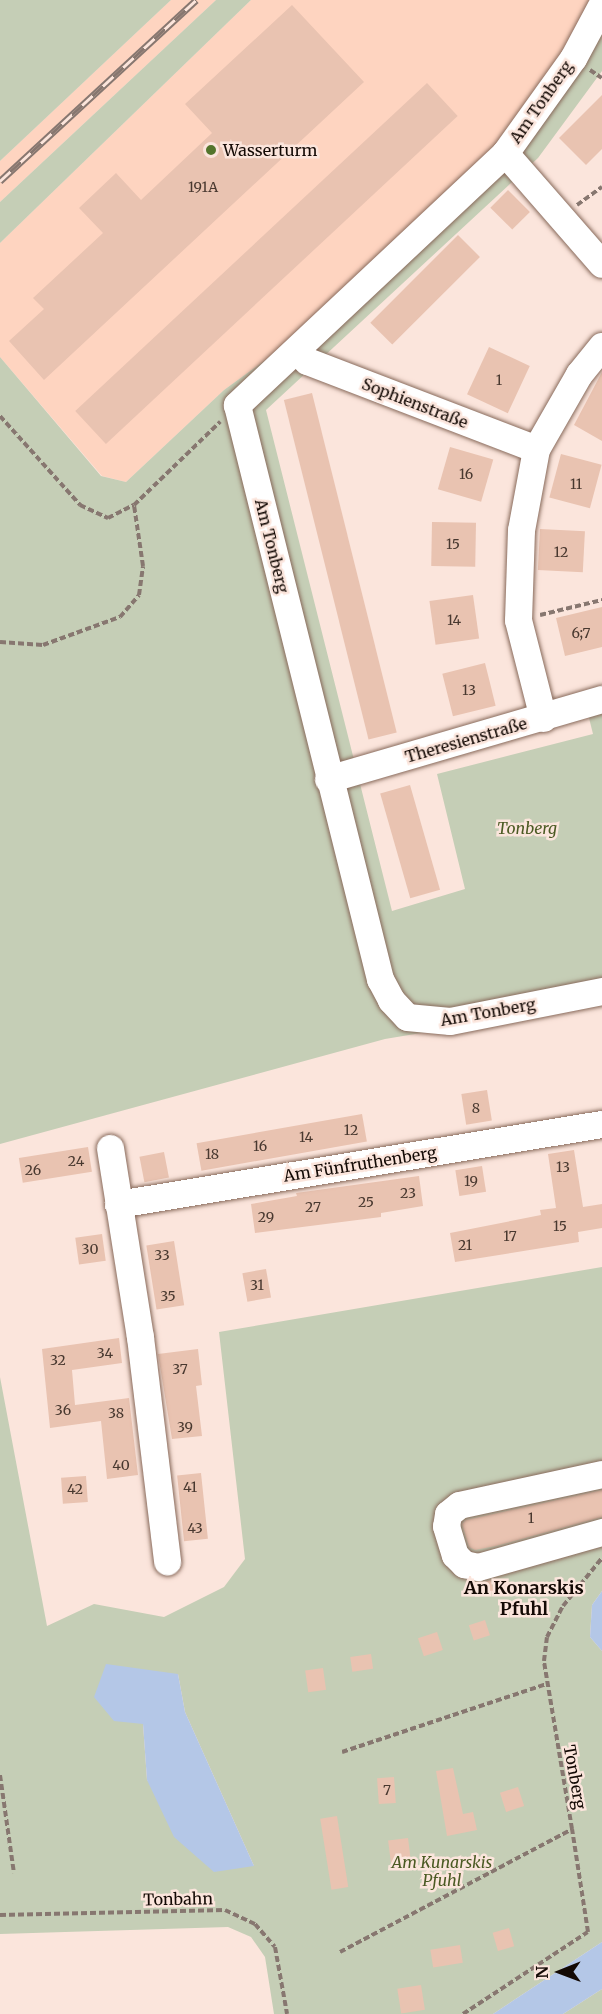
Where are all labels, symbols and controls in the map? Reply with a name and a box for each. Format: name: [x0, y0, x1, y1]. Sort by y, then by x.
street label: Am Tonberg: [506, 57, 576, 147]
place label: Wasserturm: [223, 140, 318, 160]
marker: Wasserturm: [204, 143, 218, 157]
house number: 191A: [188, 179, 218, 195]
house number: 1: [496, 372, 502, 388]
street label: Sophienstraße: [359, 374, 471, 432]
house number: 16: [459, 466, 473, 482]
house number: 11: [570, 476, 582, 492]
street label: Am Tonberg: [251, 497, 293, 595]
house number: 15: [446, 536, 460, 552]
house number: 12: [554, 544, 568, 560]
house number: 14: [447, 612, 461, 628]
house number: 6;7: [572, 625, 590, 641]
house number: 13: [462, 682, 476, 698]
street label: Theresienstraße: [403, 713, 529, 767]
park label: Tonberg: [497, 818, 557, 838]
street label: Am Tonberg: [439, 994, 537, 1030]
house number: 8: [472, 1100, 480, 1116]
house number: 12: [344, 1122, 358, 1138]
house number: 14: [299, 1129, 313, 1145]
house number: 16: [253, 1138, 267, 1154]
street label: Am Fünfruthenberg: [282, 1142, 438, 1186]
house number: 18: [205, 1146, 219, 1162]
house number: 24: [68, 1153, 84, 1169]
house number: 13: [556, 1159, 570, 1175]
house number: 26: [25, 1162, 41, 1178]
house number: 19: [464, 1173, 478, 1189]
house number: 23: [400, 1185, 416, 1201]
house number: 25: [358, 1194, 374, 1210]
house number: 27: [305, 1199, 321, 1215]
house number: 29: [258, 1209, 274, 1225]
house number: 15: [553, 1218, 567, 1234]
house number: 17: [503, 1228, 517, 1244]
house number: 21: [458, 1237, 472, 1253]
house number: 30: [82, 1241, 98, 1257]
house number: 33: [154, 1247, 170, 1263]
house number: 31: [250, 1277, 264, 1293]
house number: 35: [160, 1288, 176, 1304]
house number: 34: [97, 1345, 113, 1361]
house number: 32: [50, 1352, 66, 1368]
house number: 37: [172, 1361, 188, 1377]
house number: 36: [55, 1402, 71, 1418]
house number: 38: [108, 1405, 124, 1421]
house number: 39: [177, 1419, 193, 1435]
house number: 40: [112, 1457, 130, 1473]
house number: 41: [183, 1479, 197, 1495]
house number: 42: [67, 1481, 83, 1497]
house number: 1: [528, 1510, 534, 1526]
house number: 43: [187, 1520, 203, 1536]
district label: An Konarskis Pfuhl: [464, 1578, 584, 1620]
street label: Tonberg: [560, 1743, 590, 1811]
house number: 7: [383, 1782, 391, 1798]
park label: Am Kunarskis Pfuhl: [392, 1852, 492, 1890]
street label: Tonbahn: [143, 1889, 213, 1909]
north arrow: [530, 1942, 590, 2002]
text: N: [532, 1966, 552, 1979]

